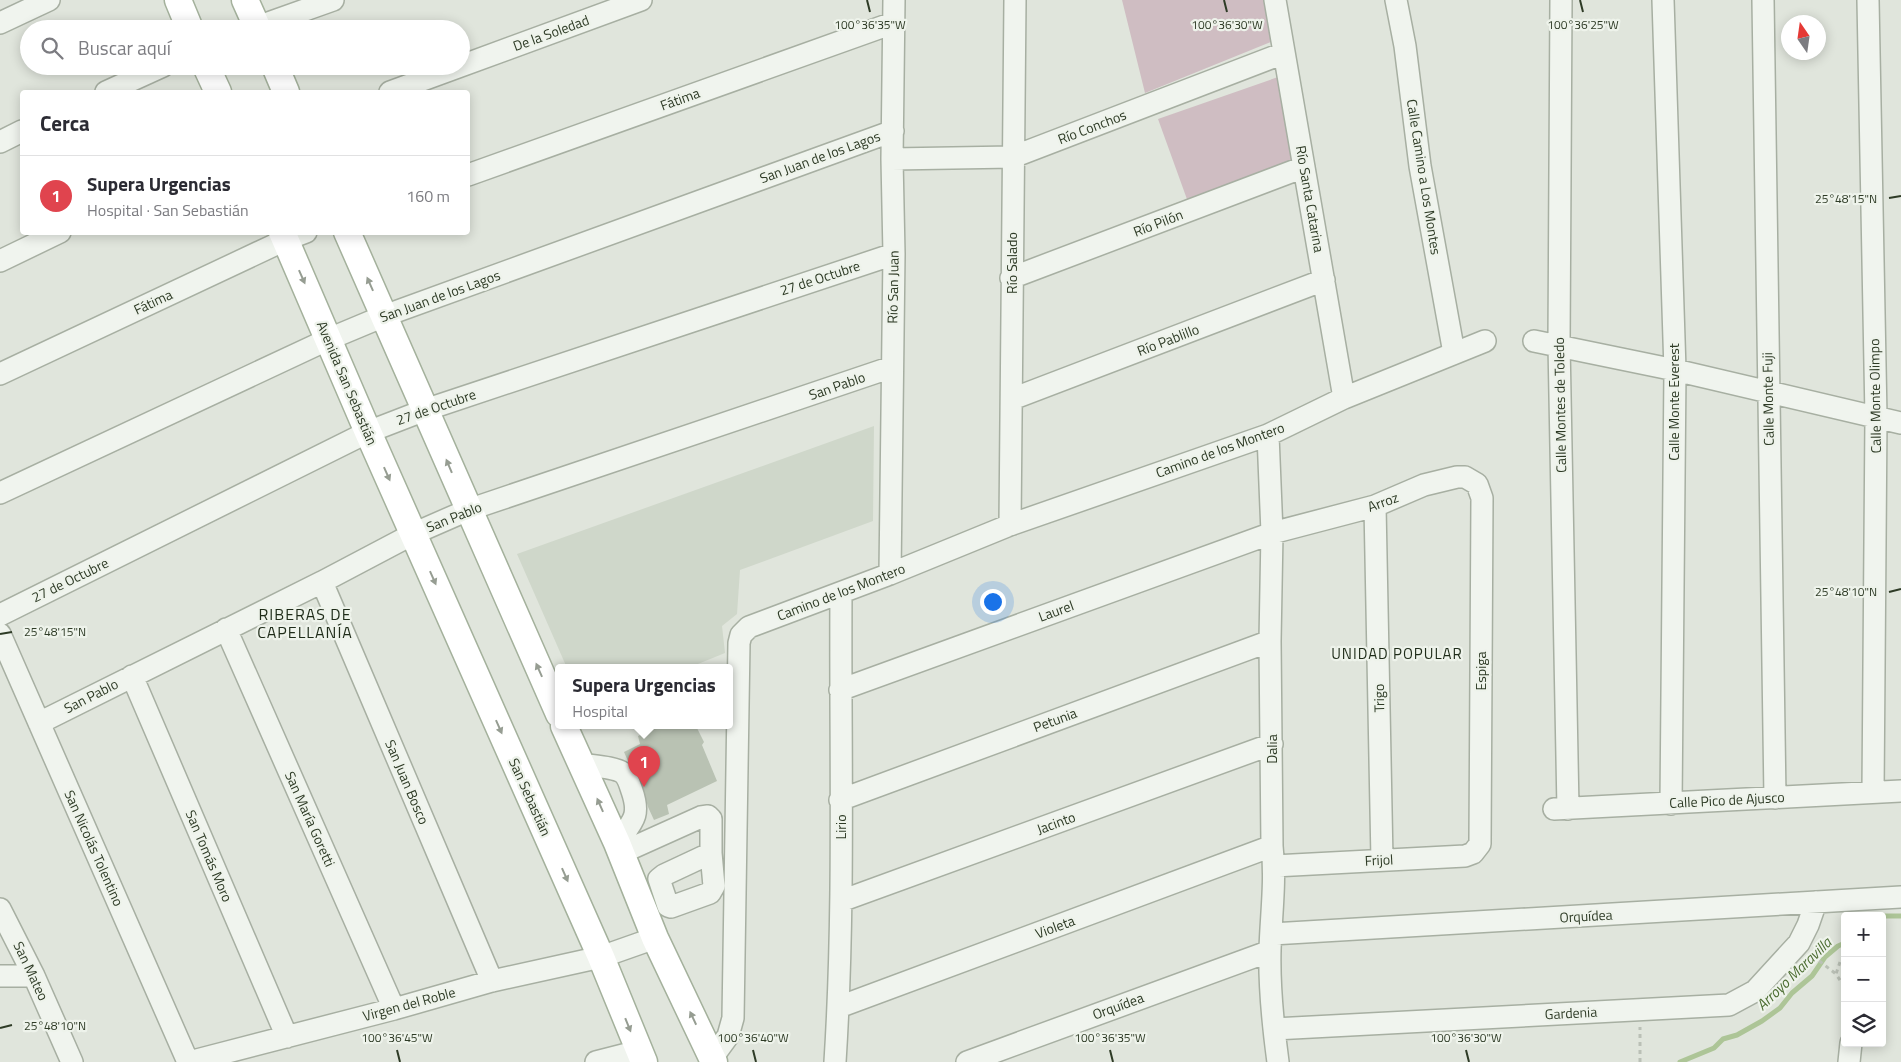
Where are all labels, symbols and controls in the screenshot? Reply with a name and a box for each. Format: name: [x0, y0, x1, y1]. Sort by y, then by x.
street label: De la Soledad: [510, 9, 592, 56]
text: 100°36'35"W: [834, 15, 906, 34]
text: 100°36'30"W: [1191, 15, 1263, 34]
text: 100°36'25"W: [1547, 15, 1619, 34]
north arrow: [1781, 15, 1826, 60]
search box: [20, 20, 470, 75]
text: Buscar aquí: [78, 33, 171, 62]
icon: search: [38, 34, 66, 62]
street label: Fátima: [657, 82, 703, 115]
street label: Calle Camino a Los Montes: [1402, 98, 1447, 256]
street label: Río Conchos: [1054, 104, 1129, 149]
text: Cerca: [40, 107, 90, 139]
street label: San Juan de los Lagos: [757, 125, 883, 188]
street label: Río Santa Catarina: [1291, 144, 1330, 254]
text: Supera Urgencias: [87, 169, 231, 198]
text: 1: [52, 184, 60, 208]
text: 160 m: [406, 184, 450, 208]
text: 25°48'15"N: [1815, 189, 1877, 208]
text: Hospital · San Sebastián: [87, 198, 249, 222]
street label: Río Pilón: [1130, 203, 1186, 242]
street label: Río Salado: [1001, 232, 1022, 294]
street label: Río San Juan: [881, 250, 904, 324]
street label: 27 de Octubre: [777, 255, 863, 300]
street label: San Juan de los Lagos: [377, 264, 503, 327]
one-way arrow: [298, 270, 306, 284]
one-way arrow: [366, 277, 374, 291]
street label: Fátima: [130, 283, 176, 320]
street label: Avenida San Sebastián: [312, 317, 383, 448]
street label: Río Pablillo: [1134, 318, 1202, 361]
street label: Calle Montes de Toledo: [1548, 337, 1571, 473]
street label: Calle Monte Olimpo: [1863, 338, 1886, 454]
street label: Calle Monte Everest: [1663, 343, 1684, 461]
street label: Calle Monte Fuji: [1756, 352, 1779, 446]
street label: San Pablo: [806, 366, 868, 405]
street label: 27 de Octubre: [393, 383, 479, 430]
street label: Camino de los Montero: [1152, 416, 1287, 483]
one-way arrow: [444, 458, 452, 473]
one-way arrow: [382, 467, 391, 482]
street label: Arroz: [1364, 486, 1401, 517]
street label: San Pablo: [423, 496, 485, 537]
street label: 27 de Octubre: [28, 552, 112, 607]
street label: Camino de los Montero: [774, 557, 908, 626]
one-way arrow: [429, 571, 437, 585]
text: 25°48'10"N: [1815, 582, 1877, 601]
your location: [980, 589, 1006, 615]
street label: Laurel: [1035, 594, 1076, 627]
district label: RIBERAS DE CAPELLANÍA: [257, 602, 353, 644]
text: 25°48'15"N: [24, 622, 86, 641]
district label: UNIDAD POPULAR: [1331, 642, 1463, 665]
street label: Espiga: [1470, 652, 1491, 690]
one-way arrow: [535, 663, 543, 677]
popup: [555, 664, 733, 729]
text: Supera Urgencias: [572, 670, 716, 699]
street label: San Pablo: [60, 673, 122, 718]
street label: Trigo: [1368, 683, 1389, 713]
text: Hospital: [572, 699, 628, 723]
street label: Petunia: [1030, 702, 1080, 737]
one-way arrow: [495, 720, 503, 734]
street label: Dalia: [1261, 734, 1282, 764]
street label: San Juan Bosco: [380, 736, 435, 827]
pin: 1: [628, 746, 660, 787]
street label: San Sebastián: [504, 754, 557, 839]
street label: San María Goretti: [280, 768, 341, 870]
street label: San Nicolás Tolentino: [59, 786, 129, 909]
street label: Calle Pico de Ajusco: [1669, 786, 1785, 813]
one-way arrow: [595, 798, 603, 812]
street label: Jacinto: [1033, 806, 1078, 839]
street label: San Tomás Moro: [181, 807, 238, 905]
street label: Lirio: [830, 814, 851, 840]
street label: Frijol: [1364, 848, 1394, 871]
one-way arrow: [561, 868, 569, 882]
street label: Orquídea: [1559, 904, 1613, 927]
street label: Violeta: [1032, 910, 1078, 943]
map controls: [1841, 912, 1886, 1047]
button: +: [1841, 912, 1886, 957]
water label: Arroyo Maravilla: [1751, 931, 1838, 1016]
street label: San Mateo: [9, 938, 54, 1004]
button: −: [1841, 957, 1886, 1002]
street label: Virgen del Roble: [360, 981, 458, 1026]
street label: Orquídea: [1089, 987, 1146, 1025]
street label: Gardenia: [1544, 1001, 1598, 1024]
button: layers: [1841, 1002, 1886, 1047]
one-way arrow: [688, 1011, 696, 1025]
text: 25°48'10"N: [24, 1016, 86, 1035]
one-way arrow: [625, 1018, 633, 1032]
text: 100°36'45"W: [361, 1028, 433, 1047]
text: 100°36'40"W: [717, 1028, 789, 1047]
text: 100°36'35"W: [1074, 1028, 1146, 1047]
text: 100°36'30"W: [1430, 1028, 1502, 1047]

